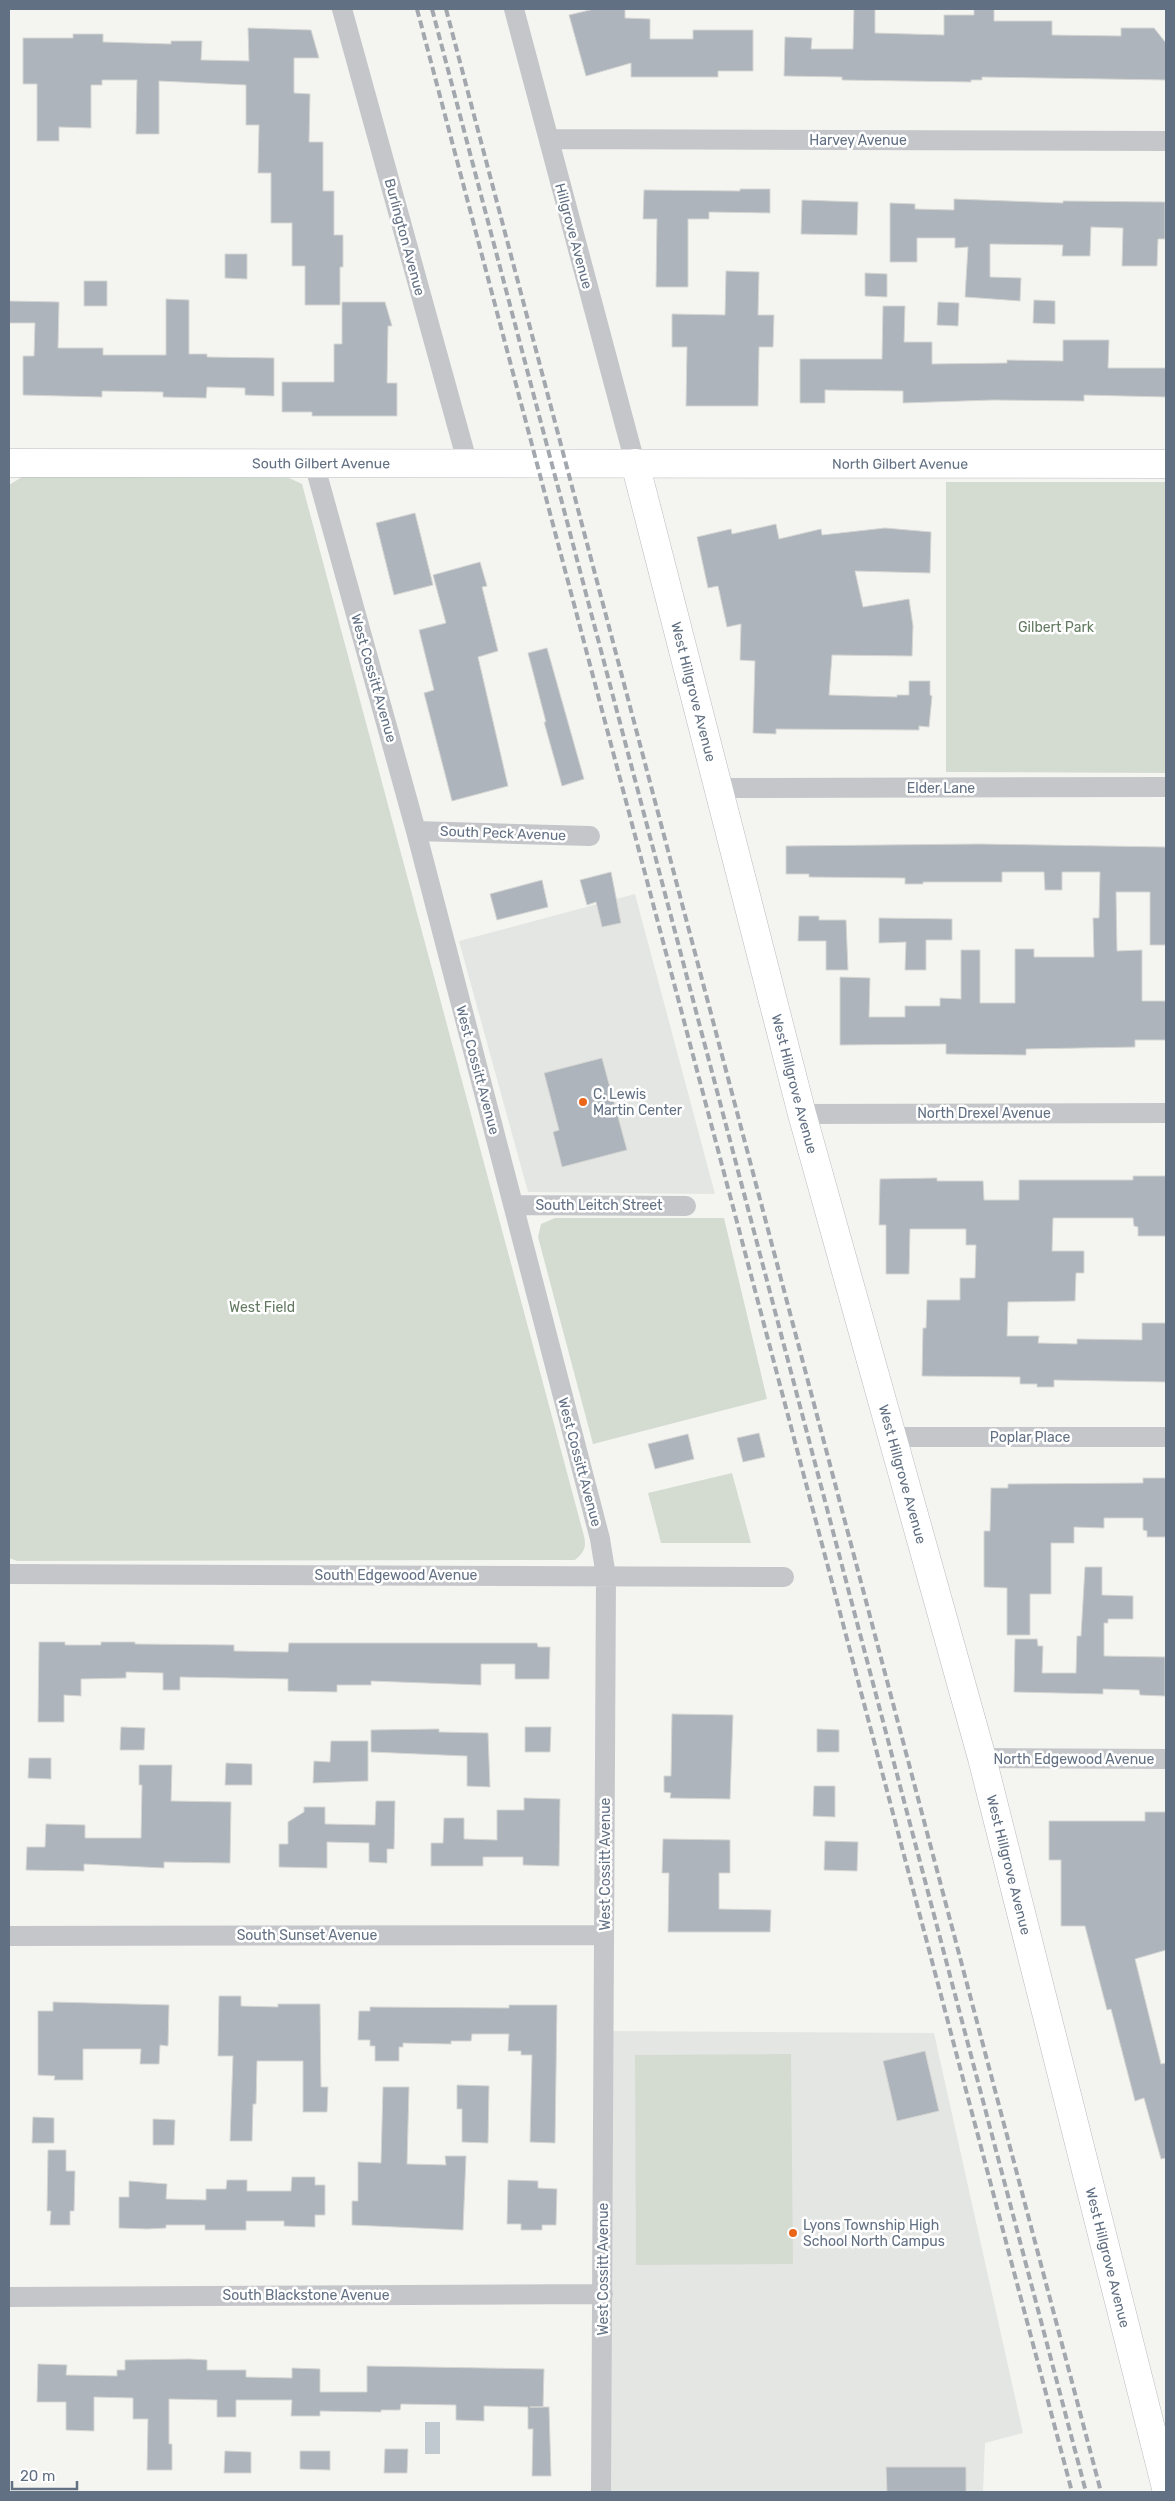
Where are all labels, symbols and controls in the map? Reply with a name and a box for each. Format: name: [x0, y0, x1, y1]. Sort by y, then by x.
street label: Harvey Avenue: [809, 132, 907, 149]
street label: Burlington Avenue: [381, 177, 428, 298]
street label: Hillgrove Avenue: [551, 181, 596, 291]
street label: South Gilbert Avenue: [252, 455, 390, 472]
street label: North Gilbert Avenue: [832, 456, 968, 473]
street label: West Cossitt Avenue: [347, 612, 400, 744]
park label: Gilbert Park: [1018, 619, 1095, 636]
street label: West Hillgrove Avenue: [667, 620, 719, 764]
street label: Elder Lane: [907, 780, 975, 797]
street label: South Peck Avenue: [440, 823, 567, 844]
street label: West Cossitt Avenue: [452, 1004, 503, 1137]
street label: West Hillgrove Avenue: [768, 1012, 821, 1156]
place label: C. Lewis Martin Center: [593, 1086, 683, 1119]
marker: C. Lewis Martin Center: [577, 1096, 589, 1108]
street label: North Drexel Avenue: [917, 1105, 1051, 1122]
street label: South Leitch Street: [535, 1197, 663, 1214]
park label: West Field: [229, 1299, 295, 1316]
street label: West Cossitt Avenue: [554, 1396, 605, 1529]
street label: West Hillgrove Avenue: [875, 1403, 930, 1546]
street label: Poplar Place: [990, 1429, 1070, 1446]
street label: South Edgewood Avenue: [315, 1567, 478, 1584]
street label: North Edgewood Avenue: [994, 1751, 1155, 1768]
street label: West Hillgrove Avenue: [983, 1793, 1034, 1937]
street label: West Cossitt Avenue: [597, 1797, 614, 1930]
street label: South Sunset Avenue: [237, 1927, 378, 1944]
street label: West Hillgrove Avenue: [1082, 2186, 1133, 2330]
street label: West Cossitt Avenue: [595, 2202, 612, 2335]
place label: Lyons Township High School North Campus: [803, 2217, 945, 2250]
marker: Lyons Township High School North Campus: [787, 2227, 799, 2239]
street label: South Blackstone Avenue: [223, 2287, 390, 2304]
scale bar: [12, 2458, 78, 2490]
text: 20 m: [20, 2467, 55, 2485]

